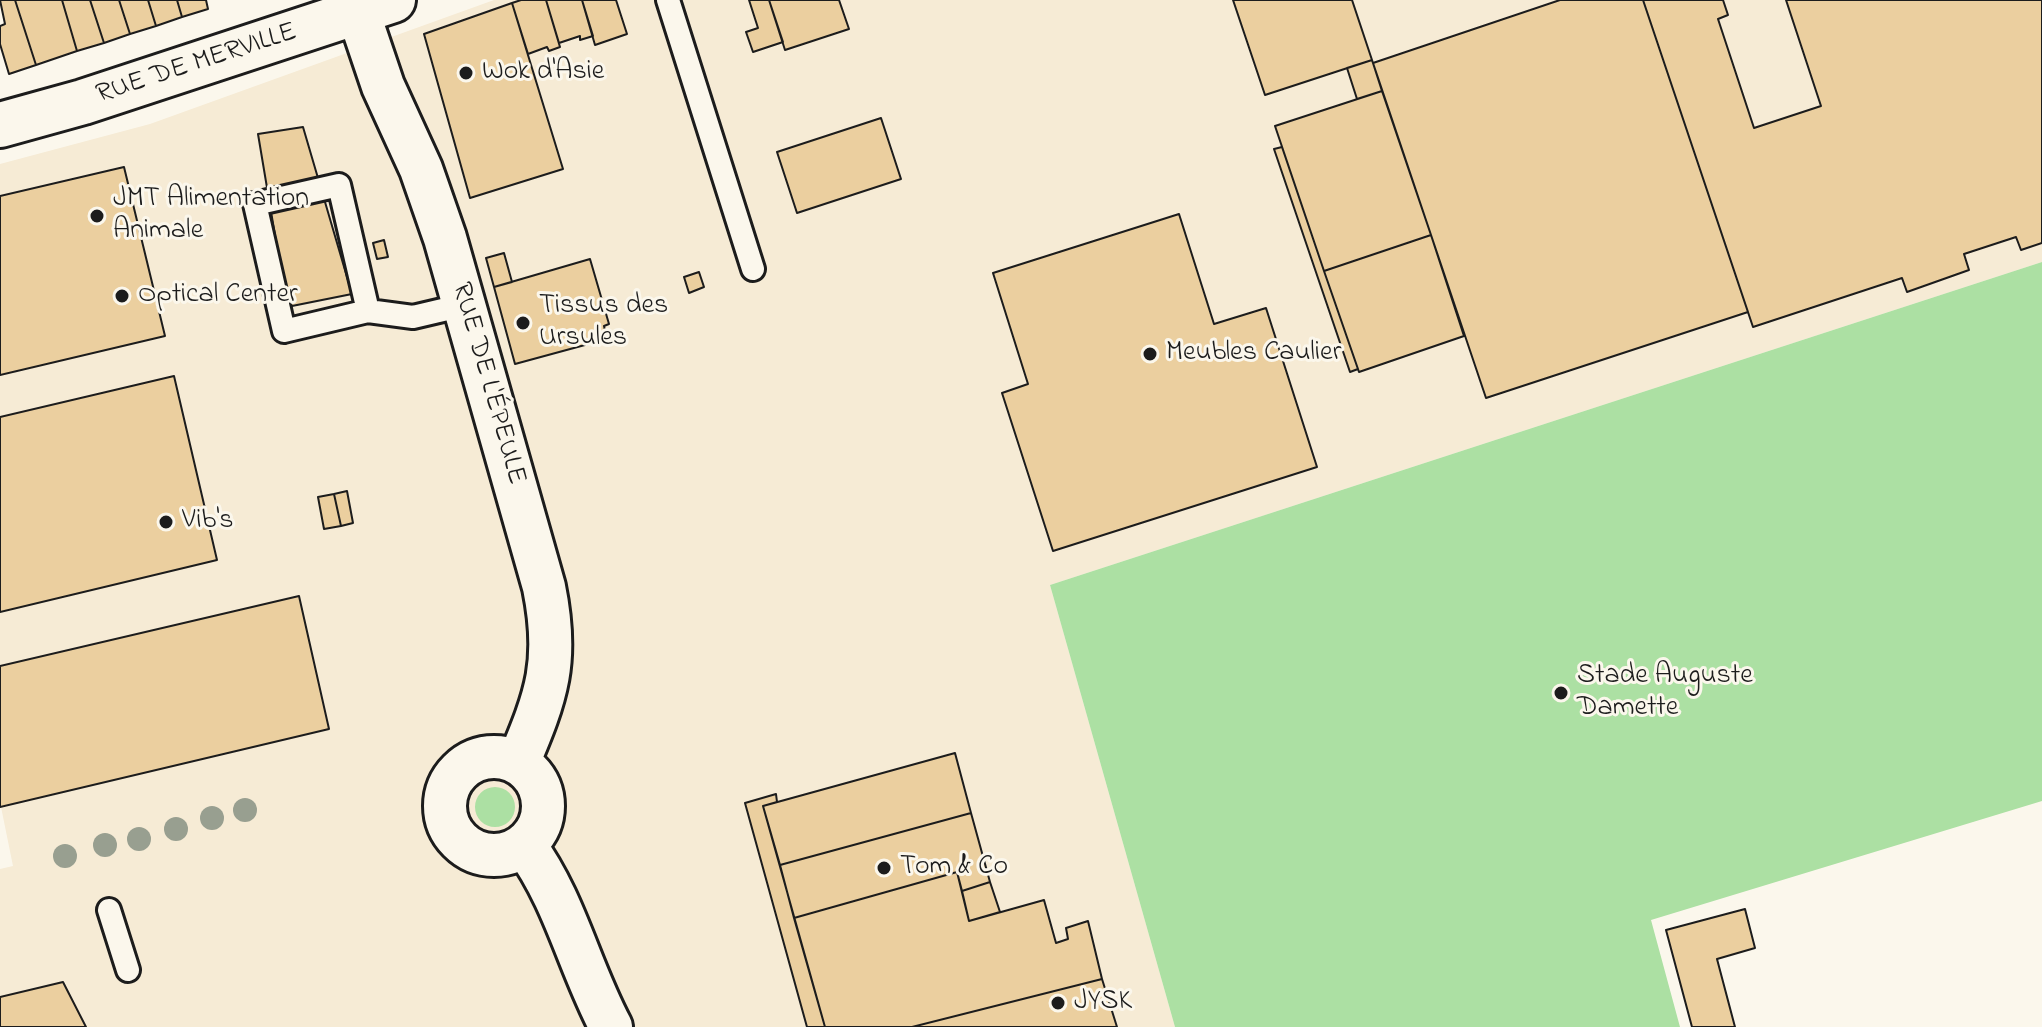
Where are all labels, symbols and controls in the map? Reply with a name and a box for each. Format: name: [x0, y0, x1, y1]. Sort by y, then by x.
street label: RUE DE MERVILLE: [93, 17, 301, 113]
place label: Wok d'Asie: [482, 56, 604, 90]
marker: Wok d'Asie: [457, 64, 475, 82]
place label: JMT Alimentation Animale: [113, 183, 309, 249]
marker: JMT Alimentation Animale: [88, 207, 106, 225]
place label: Optical Center: [138, 279, 298, 313]
street label: RUE DE L'ÉPEULE: [442, 279, 532, 489]
marker: Optical Center: [113, 287, 131, 305]
place label: Tissus des Ursules: [539, 290, 668, 356]
marker: Tissus des Ursules: [514, 314, 532, 332]
place label: Meubles Caulier: [1166, 337, 1341, 371]
marker: Meubles Caulier: [1141, 345, 1159, 363]
place label: Vib's: [182, 505, 234, 539]
marker: Vib's: [157, 513, 175, 531]
place label: Stade Auguste Damette: [1577, 660, 1753, 726]
marker: Stade Auguste Damette: [1552, 684, 1570, 702]
place label: Tom & Co: [900, 851, 1008, 885]
marker: Tom & Co: [875, 859, 893, 877]
place label: JYSK: [1074, 986, 1132, 1020]
marker: JYSK: [1049, 994, 1067, 1012]

